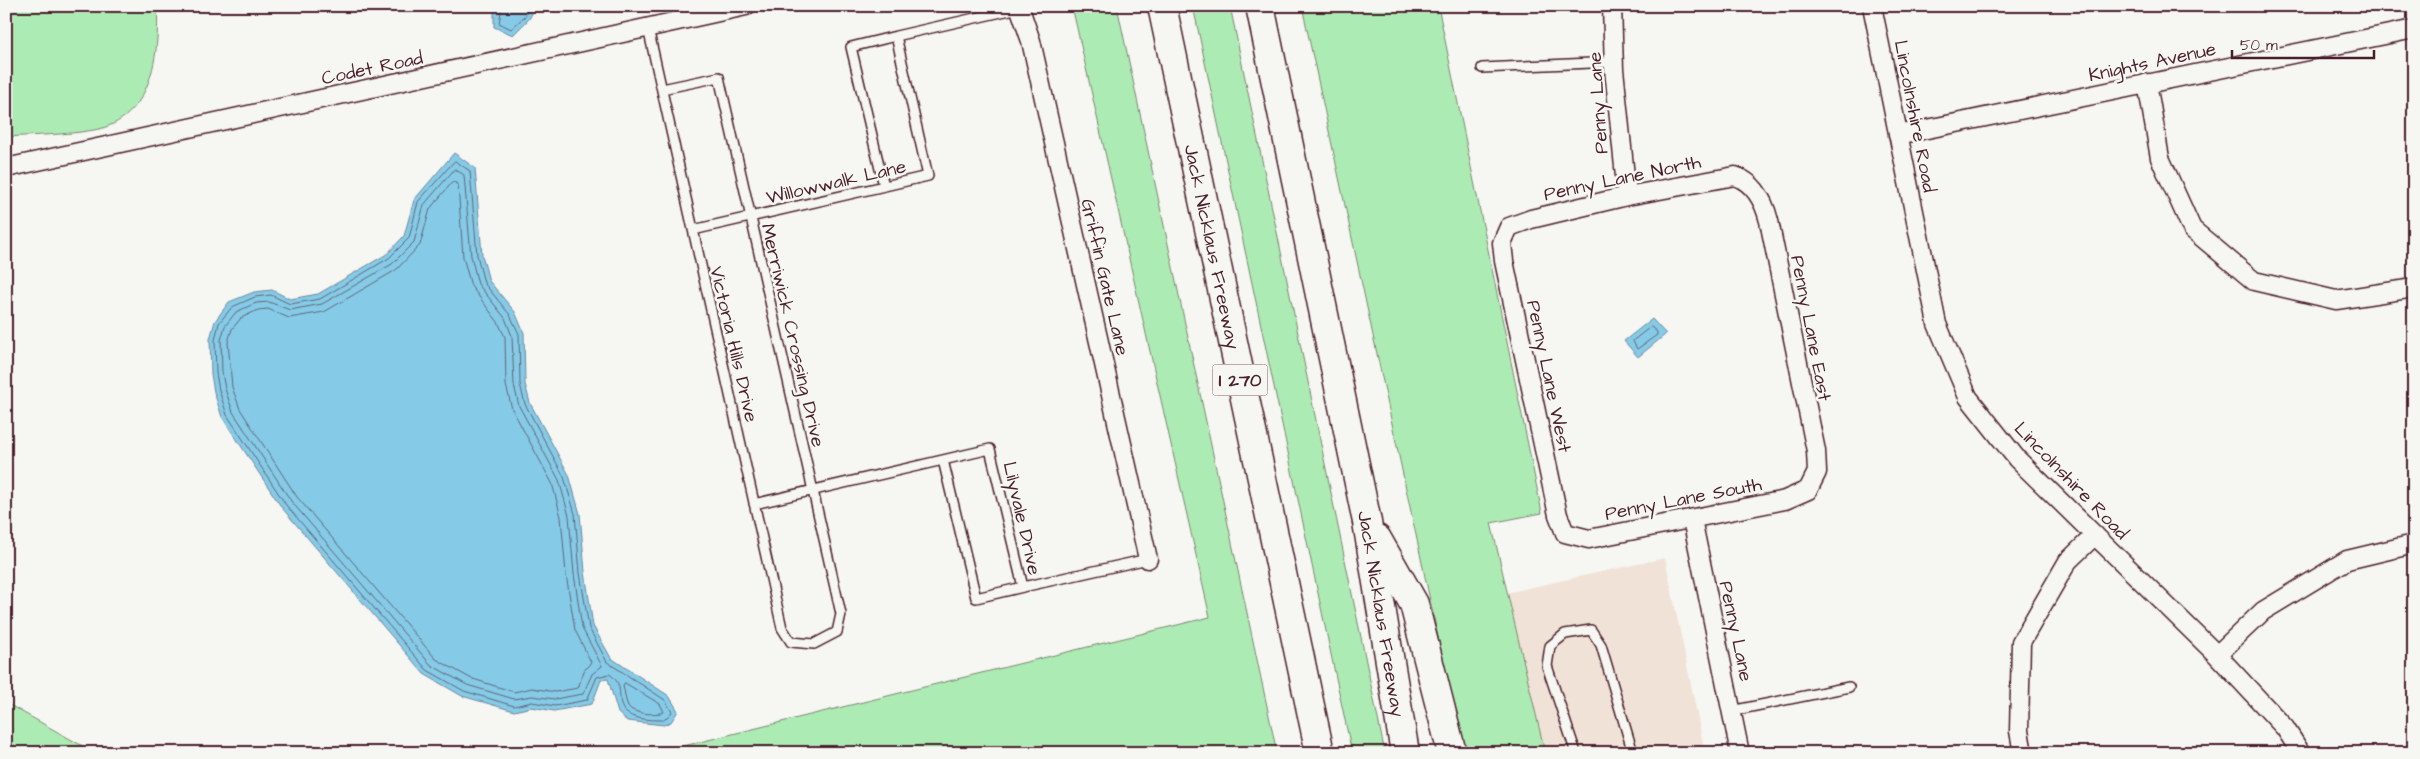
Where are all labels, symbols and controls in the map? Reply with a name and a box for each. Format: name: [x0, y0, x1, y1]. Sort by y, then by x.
scale bar: [2232, 28, 2375, 60]
text: 50 m: [2240, 35, 2278, 56]
street label: Knights Avenue: [2086, 36, 2219, 90]
street label: Lincolnshire Road: [1887, 38, 1943, 195]
street label: Codet Road: [319, 44, 426, 92]
street label: Penny Lane: [1581, 51, 1617, 155]
street label: Jack Nicklaus Freeway: [1177, 142, 1246, 353]
street label: Penny Lane North: [1541, 149, 1704, 209]
street label: Willowwalk Lane: [764, 153, 909, 212]
street label: Griffin Gate Lane: [1073, 196, 1136, 358]
street label: Merriwick Crossing Drive: [753, 221, 831, 450]
street label: Penny Lane East: [1782, 253, 1838, 404]
street label: Victoria Hills Drive: [702, 264, 765, 425]
street label: Penny Lane West: [1518, 298, 1578, 455]
road number: I 270: [1212, 364, 1268, 396]
street label: Lincolnshire Road: [2008, 416, 2134, 546]
street label: Lilyvale Drive: [994, 459, 1048, 578]
street label: Penny Lane South: [1603, 471, 1765, 529]
street label: Jack Nicklaus Freeway: [1350, 508, 1411, 720]
street label: Penny Lane: [1711, 579, 1759, 684]

